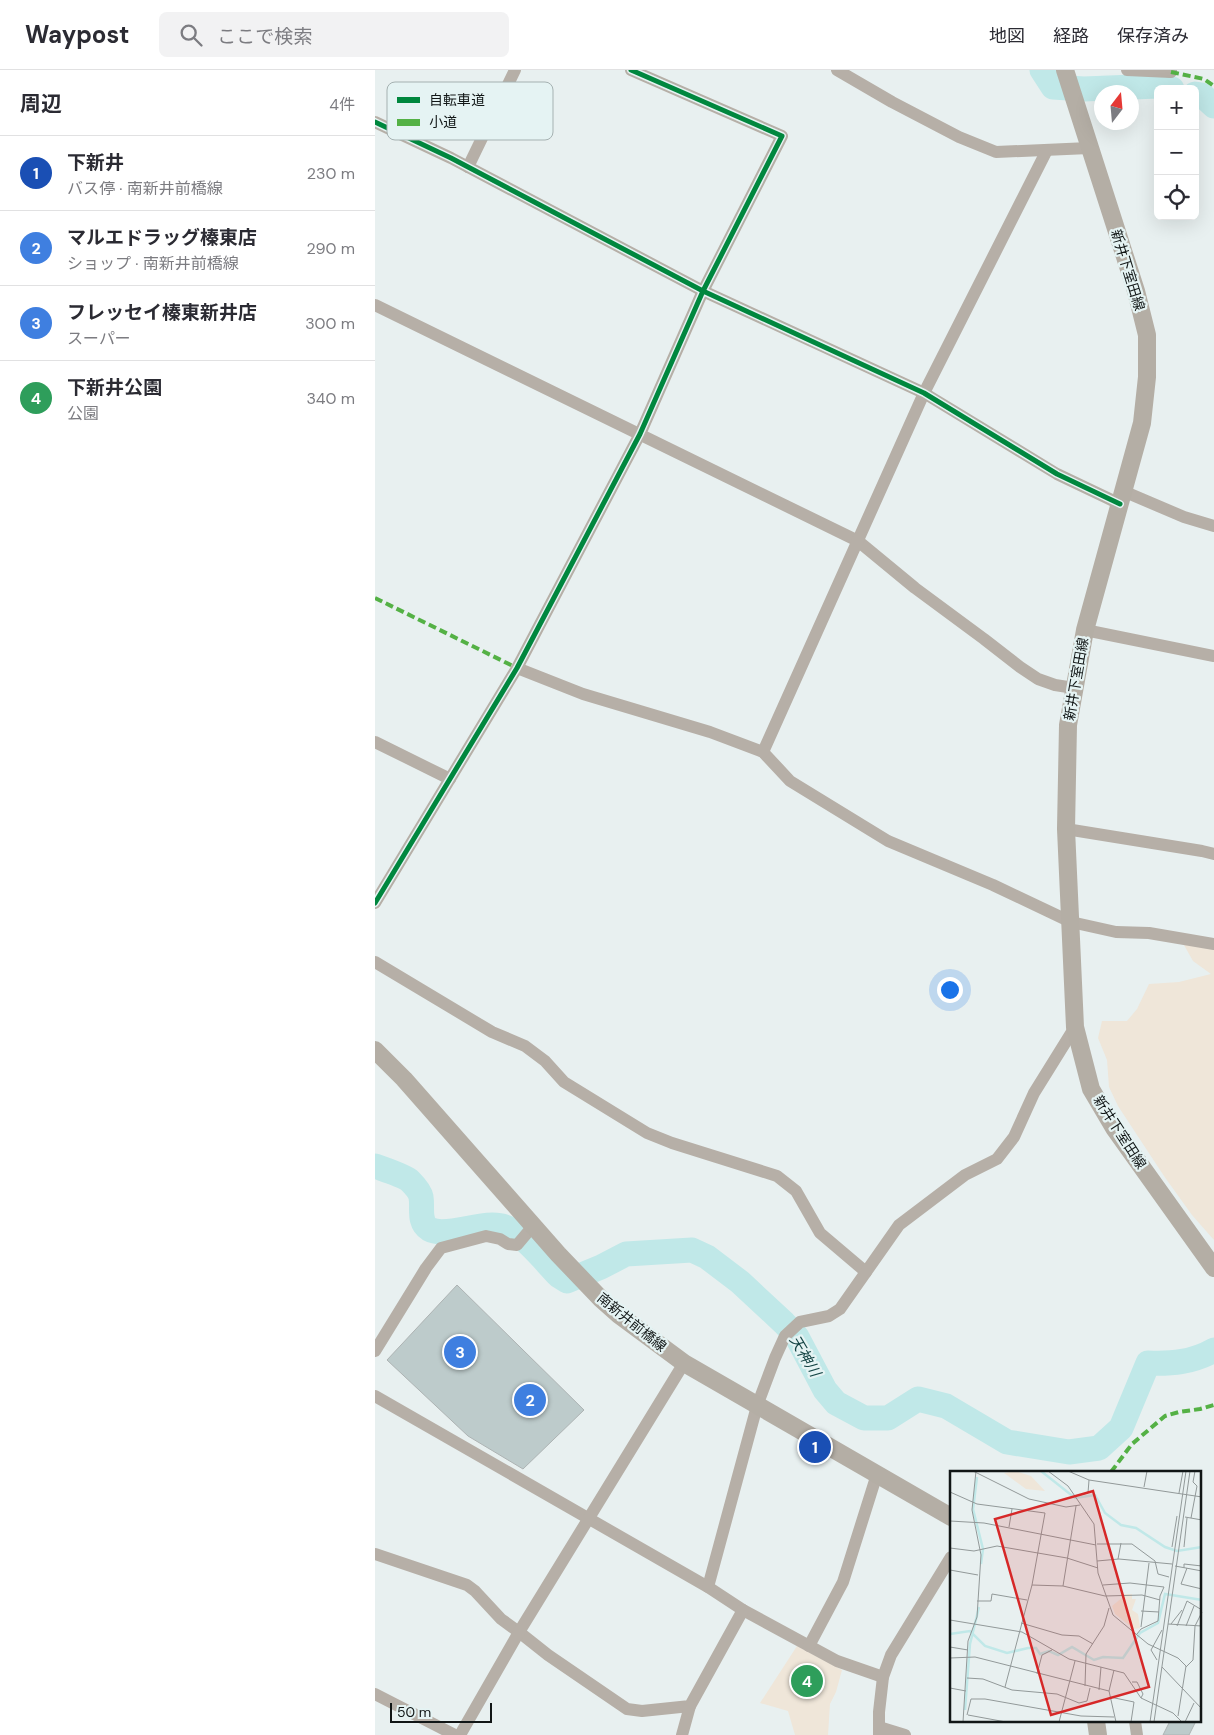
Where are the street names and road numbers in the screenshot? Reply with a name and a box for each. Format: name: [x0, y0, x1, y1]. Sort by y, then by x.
street label: 新井下室田線: [1107, 227, 1149, 313]
street label: 新井下室田線: [1060, 636, 1092, 722]
street label: 新井下室田線: [1090, 1092, 1150, 1172]
street label: 南新井前橋線: [594, 1289, 670, 1355]

